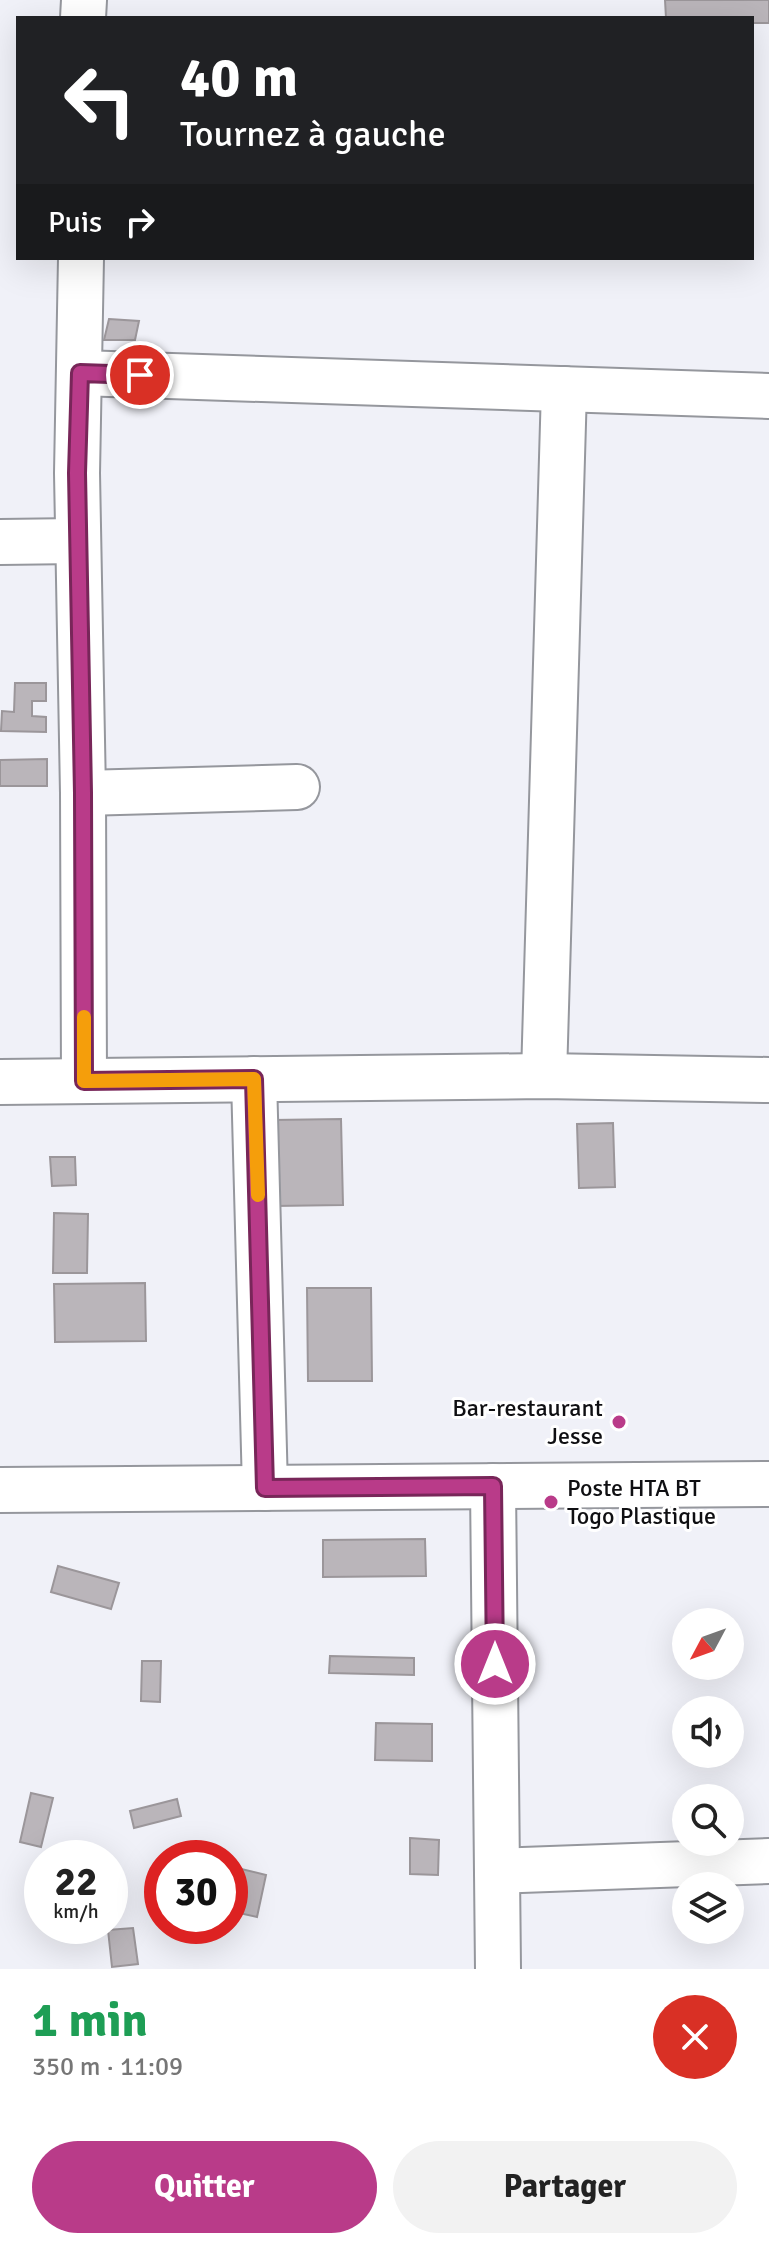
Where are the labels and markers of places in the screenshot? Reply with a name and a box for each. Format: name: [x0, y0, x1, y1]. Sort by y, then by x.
pin: [106, 341, 174, 409]
place label: Bar-restaurant Jesse: [452, 1393, 603, 1451]
marker: Bar-restaurant Jesse: [610, 1413, 628, 1431]
place label: Poste HTA BT Togo Plastique: [567, 1473, 716, 1531]
marker: Poste HTA BT Togo Plastique: [542, 1493, 560, 1511]

